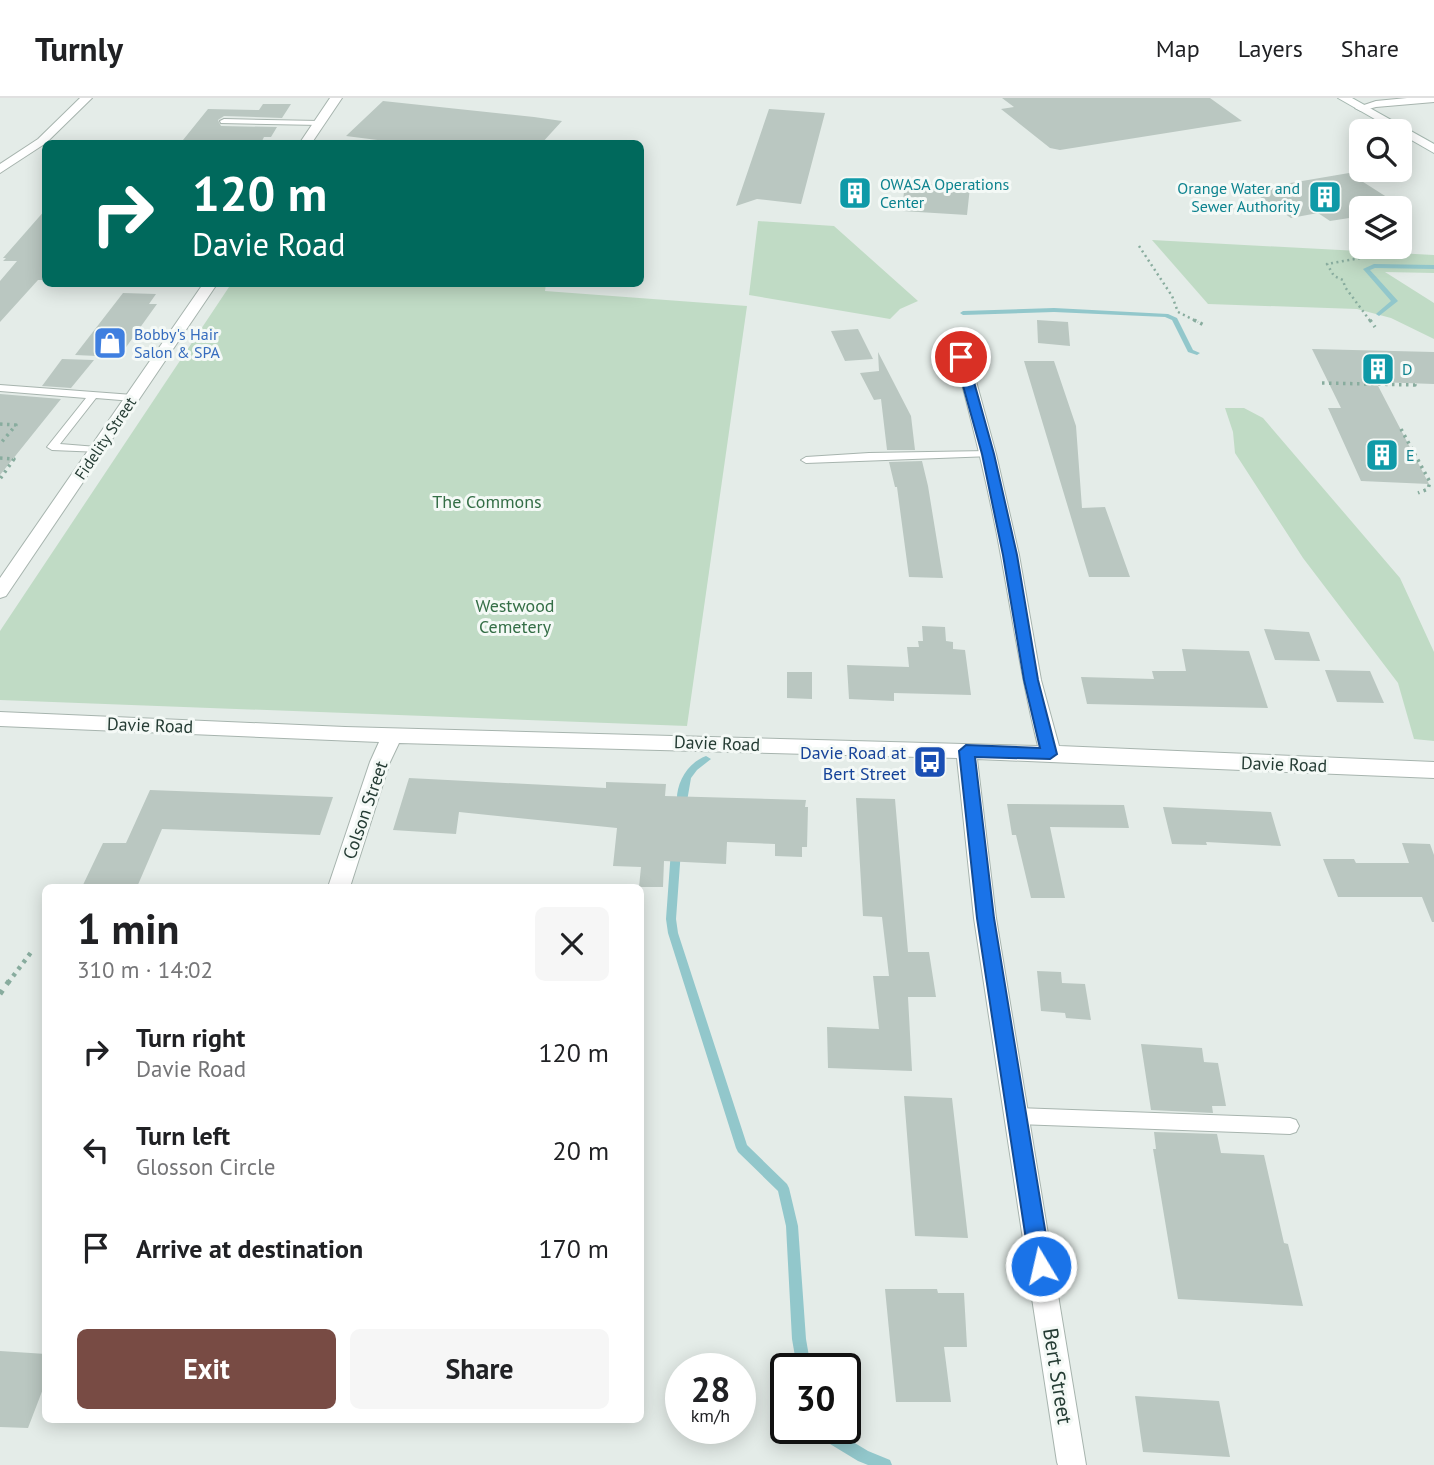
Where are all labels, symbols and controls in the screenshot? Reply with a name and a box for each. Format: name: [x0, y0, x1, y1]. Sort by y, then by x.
text: Turnly: [35, 27, 123, 70]
text: Map: [1156, 33, 1200, 64]
text: Layers: [1238, 33, 1303, 64]
text: Share: [1341, 33, 1399, 64]
map controls: [1349, 119, 1412, 259]
button: search: [1349, 119, 1412, 182]
text: 120 m: [192, 161, 327, 225]
icon: right: [77, 168, 168, 259]
building icon: OWASA Operations Center: [836, 174, 874, 212]
place label: OWASA Operations Center: [880, 174, 1009, 212]
place label: Orange Water and Sewer Authority: [1177, 178, 1301, 216]
building icon: Orange Water and Sewer Authority: [1306, 178, 1344, 216]
button: layers: [1349, 196, 1412, 259]
text: Davie Road: [192, 223, 345, 265]
shop icon: Bobby's Hair Salon & SPA: [91, 324, 129, 362]
place label: Bobby's Hair Salon & SPA: [134, 324, 220, 362]
pin: [931, 327, 991, 387]
icon: arrive: [942, 338, 980, 376]
building icon: D: [1359, 350, 1397, 388]
place label: D: [1402, 359, 1412, 379]
street label: Fidelity Street: [70, 392, 140, 483]
building icon: E: [1363, 436, 1401, 474]
place label: E: [1406, 445, 1415, 465]
park label: The Commons: [432, 490, 542, 513]
park label: Westwood Cemetery: [476, 594, 554, 638]
street label: Davie Road: [106, 712, 194, 738]
street label: Davie Road: [673, 730, 761, 756]
place label: Davie Road at Bert Street: [800, 741, 906, 785]
bus stop icon: Davie Road at Bert Street: [911, 743, 949, 781]
street label: Davie Road: [1240, 751, 1328, 777]
street label: Colson Street: [337, 758, 393, 862]
text: 1 min: [77, 901, 179, 956]
button: close: [535, 907, 609, 981]
text: 310 m · 14:02: [77, 955, 213, 984]
text: Turn right: [136, 1021, 245, 1054]
icon: right: [77, 1033, 115, 1071]
text: 120 m: [538, 1036, 609, 1069]
text: Davie Road: [136, 1054, 246, 1083]
text: Turn left: [136, 1119, 230, 1152]
icon: left: [77, 1131, 115, 1169]
text: 20 m: [553, 1134, 609, 1167]
text: Glosson Circle: [136, 1152, 275, 1181]
icon: arrive: [77, 1229, 115, 1267]
position arrow: [1004, 1229, 1078, 1303]
text: Arrive at destination: [136, 1232, 363, 1265]
text: 170 m: [538, 1232, 609, 1265]
street label: Bert Street: [1037, 1326, 1079, 1426]
button: Exit: [77, 1329, 336, 1409]
button: Share: [350, 1329, 609, 1409]
speed limit sign: 30: [770, 1353, 861, 1444]
text: 28: [691, 1366, 730, 1412]
text: km/h: [691, 1404, 730, 1427]

